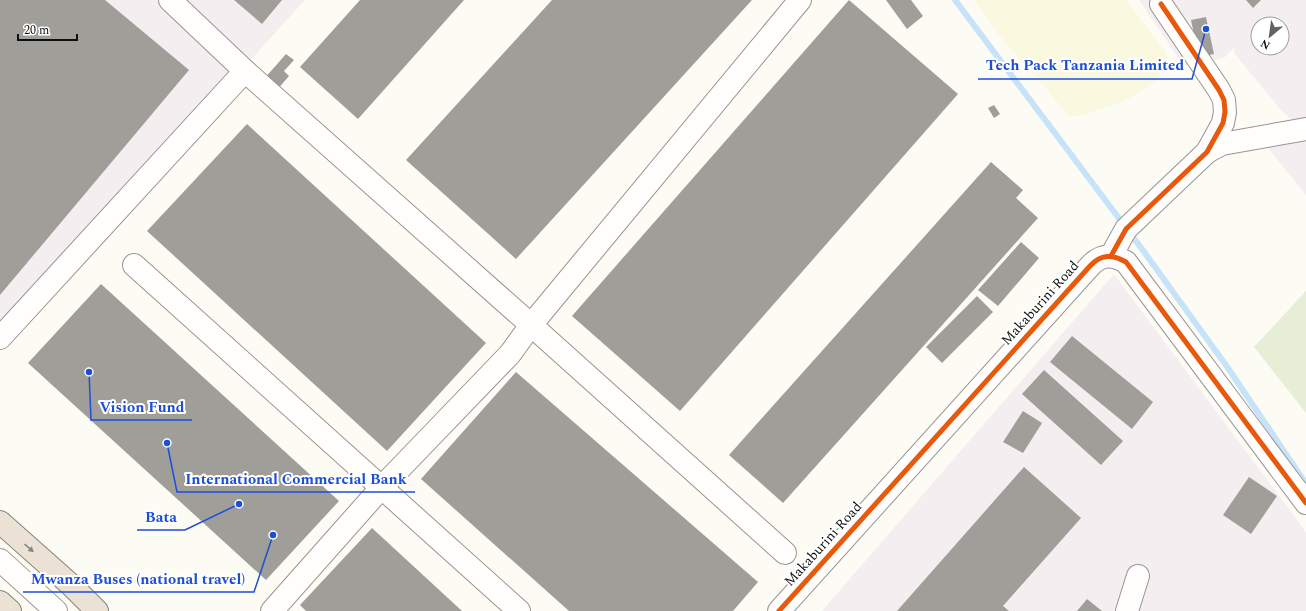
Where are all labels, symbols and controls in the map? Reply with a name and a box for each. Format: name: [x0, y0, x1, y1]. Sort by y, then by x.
scale bar: [18, 16, 77, 42]
north arrow: [1250, 16, 1290, 56]
text: 20 m: [24, 21, 49, 40]
text: N: [1257, 35, 1273, 54]
callout: Tech Pack Tanzania Limited: [978, 52, 1192, 79]
text: Tech Pack Tanzania Limited: [986, 54, 1185, 77]
street label: Makaburini Road: [996, 256, 1084, 350]
callout: Vision Fund: [91, 393, 192, 420]
text: Vision Fund: [99, 396, 185, 419]
callout: International Commercial Bank: [177, 465, 415, 492]
text: International Commercial Bank: [185, 468, 407, 491]
street label: Makaburini Road: [779, 497, 867, 591]
callout: Bata: [137, 503, 185, 530]
text: Bata: [145, 506, 177, 529]
one-way arrow: [24, 543, 34, 552]
callout: Mwanza Buses (national travel): [23, 565, 254, 592]
text: Mwanza Buses (national travel): [31, 568, 245, 591]

